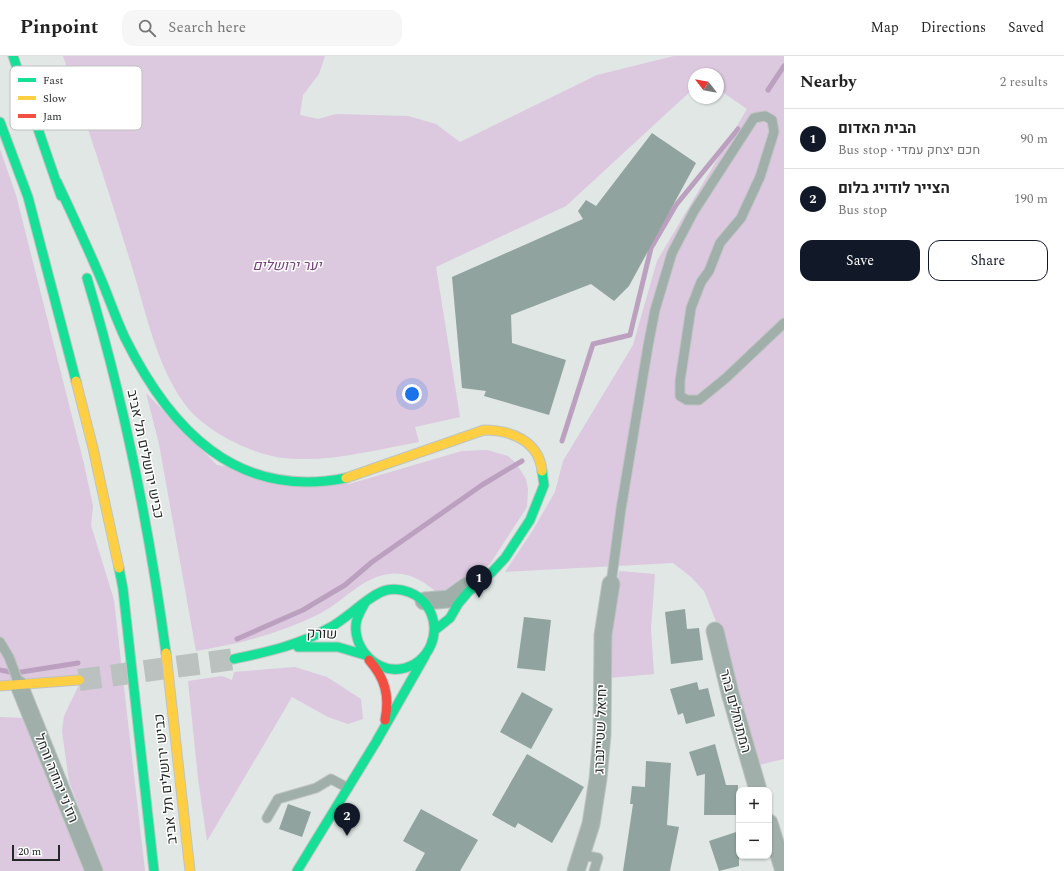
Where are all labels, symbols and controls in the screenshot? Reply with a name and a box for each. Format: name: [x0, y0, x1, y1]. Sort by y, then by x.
search box: [122, 10, 402, 46]
text: Pinpoint: [20, 13, 98, 42]
text: Search here: [168, 16, 246, 39]
icon: search: [136, 17, 158, 39]
text: Map: [871, 17, 899, 38]
text: Directions: [921, 17, 986, 38]
text: Saved: [1008, 17, 1044, 38]
legend: [10, 66, 142, 130]
north arrow: [688, 68, 724, 104]
text: Nearby: [800, 69, 856, 95]
text: Fast: [43, 72, 64, 89]
text: 2 results: [1000, 72, 1048, 92]
text: Slow: [43, 90, 67, 107]
text: Jam: [43, 108, 62, 125]
text: הבית האדום: [838, 117, 916, 140]
text: 1: [809, 129, 817, 149]
text: 90 m: [1021, 129, 1048, 149]
text: Bus stop · חכם יצחק עמדי: [838, 140, 980, 160]
text: הצייר לודויג בלום: [838, 177, 950, 200]
text: 2: [809, 189, 817, 209]
text: 190 m: [1014, 189, 1048, 209]
text: Bus stop: [838, 200, 887, 220]
button: Save: [800, 240, 920, 281]
button: Share: [928, 240, 1048, 281]
park label: יער ירושלים: [252, 255, 323, 276]
your location: [402, 384, 422, 404]
street label: כביש ירושלים תל אביב: [122, 388, 169, 521]
pin: 1: [466, 565, 492, 598]
street label: שורק: [306, 622, 338, 645]
street label: המתנחלים בהר: [714, 667, 757, 755]
street label: יחיאל שטיינברג: [588, 684, 613, 774]
street label: כביש ירושלים תל אביב: [148, 713, 183, 845]
street label: רוז'ני יהודה ורחל: [29, 730, 84, 826]
map controls: [736, 787, 772, 859]
button: +: [736, 787, 772, 823]
pin: 2: [334, 803, 360, 836]
button: −: [736, 823, 772, 859]
scale bar: [12, 843, 60, 862]
text: 20 m: [18, 843, 41, 860]

